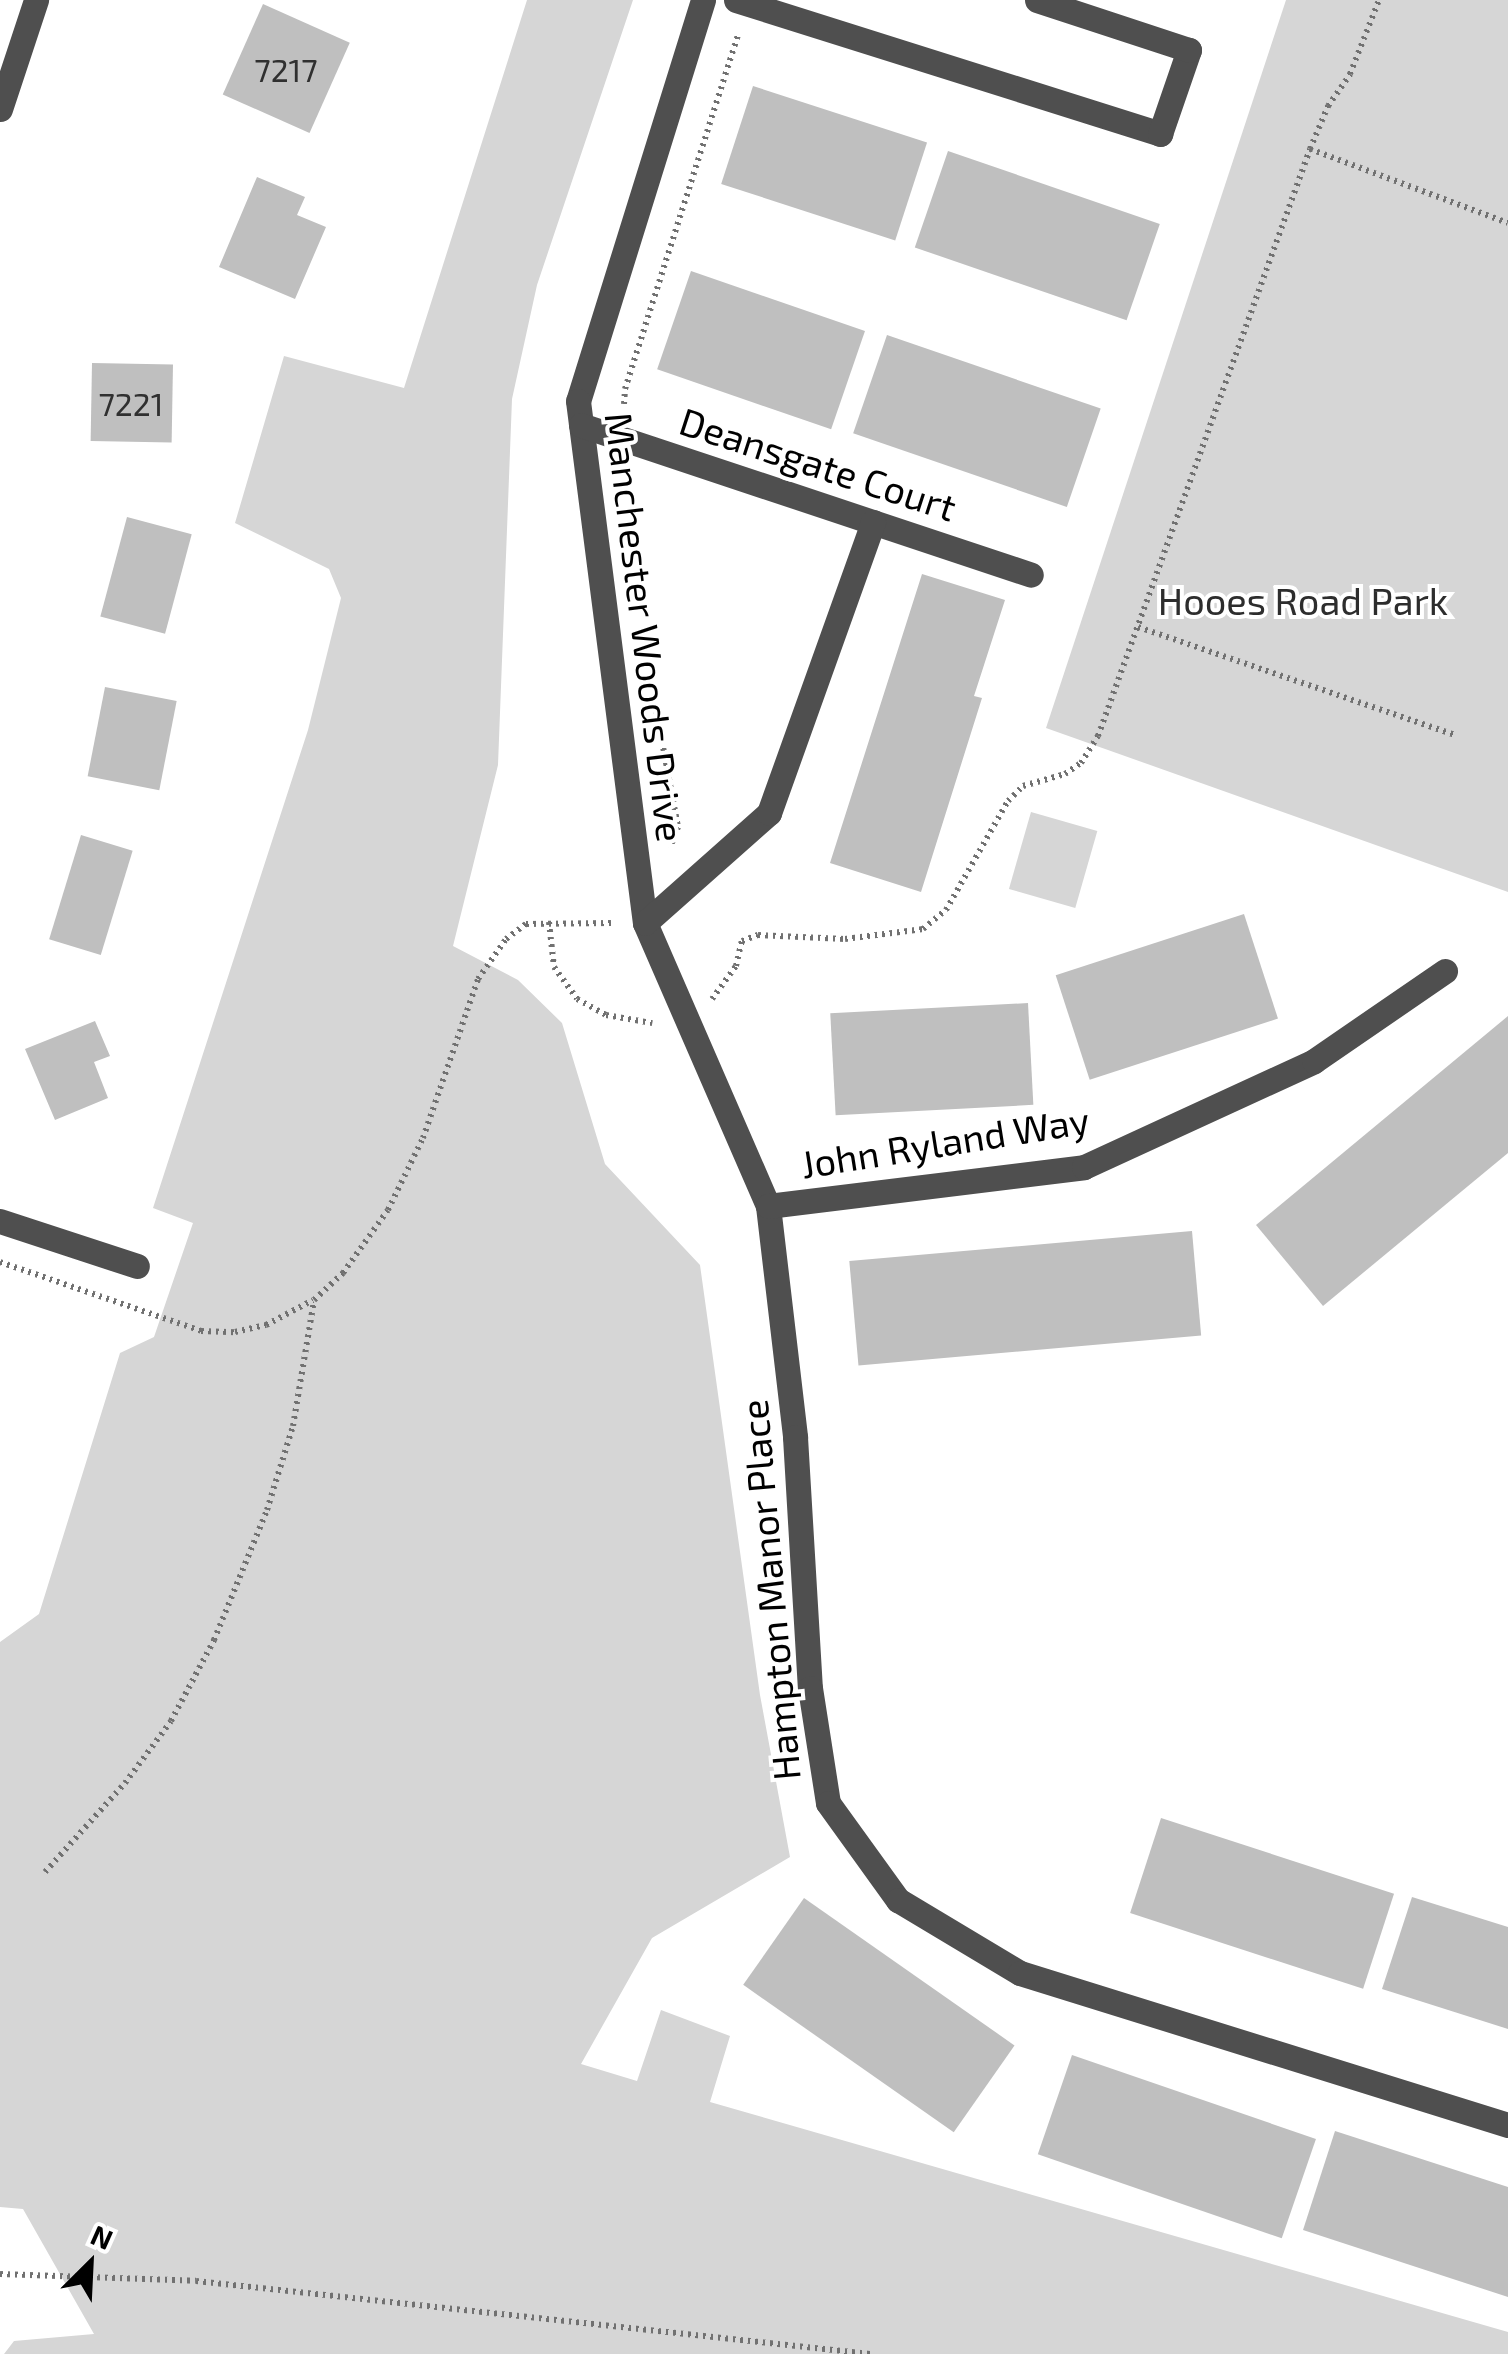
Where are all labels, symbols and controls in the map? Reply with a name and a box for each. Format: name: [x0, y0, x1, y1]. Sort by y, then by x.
house number: 7217: [254, 50, 318, 88]
house number: 7221: [98, 384, 164, 422]
street label: Deansgate Court: [674, 398, 962, 530]
street label: Manchester Woods Drive: [596, 409, 694, 845]
park label: Hooes Road Park: [1158, 578, 1448, 624]
street label: John Ryland Way: [797, 1097, 1093, 1187]
street label: Hampton Manor Place: [731, 1397, 809, 1783]
north arrow: [40, 2214, 140, 2314]
text: N: [86, 2217, 118, 2256]

